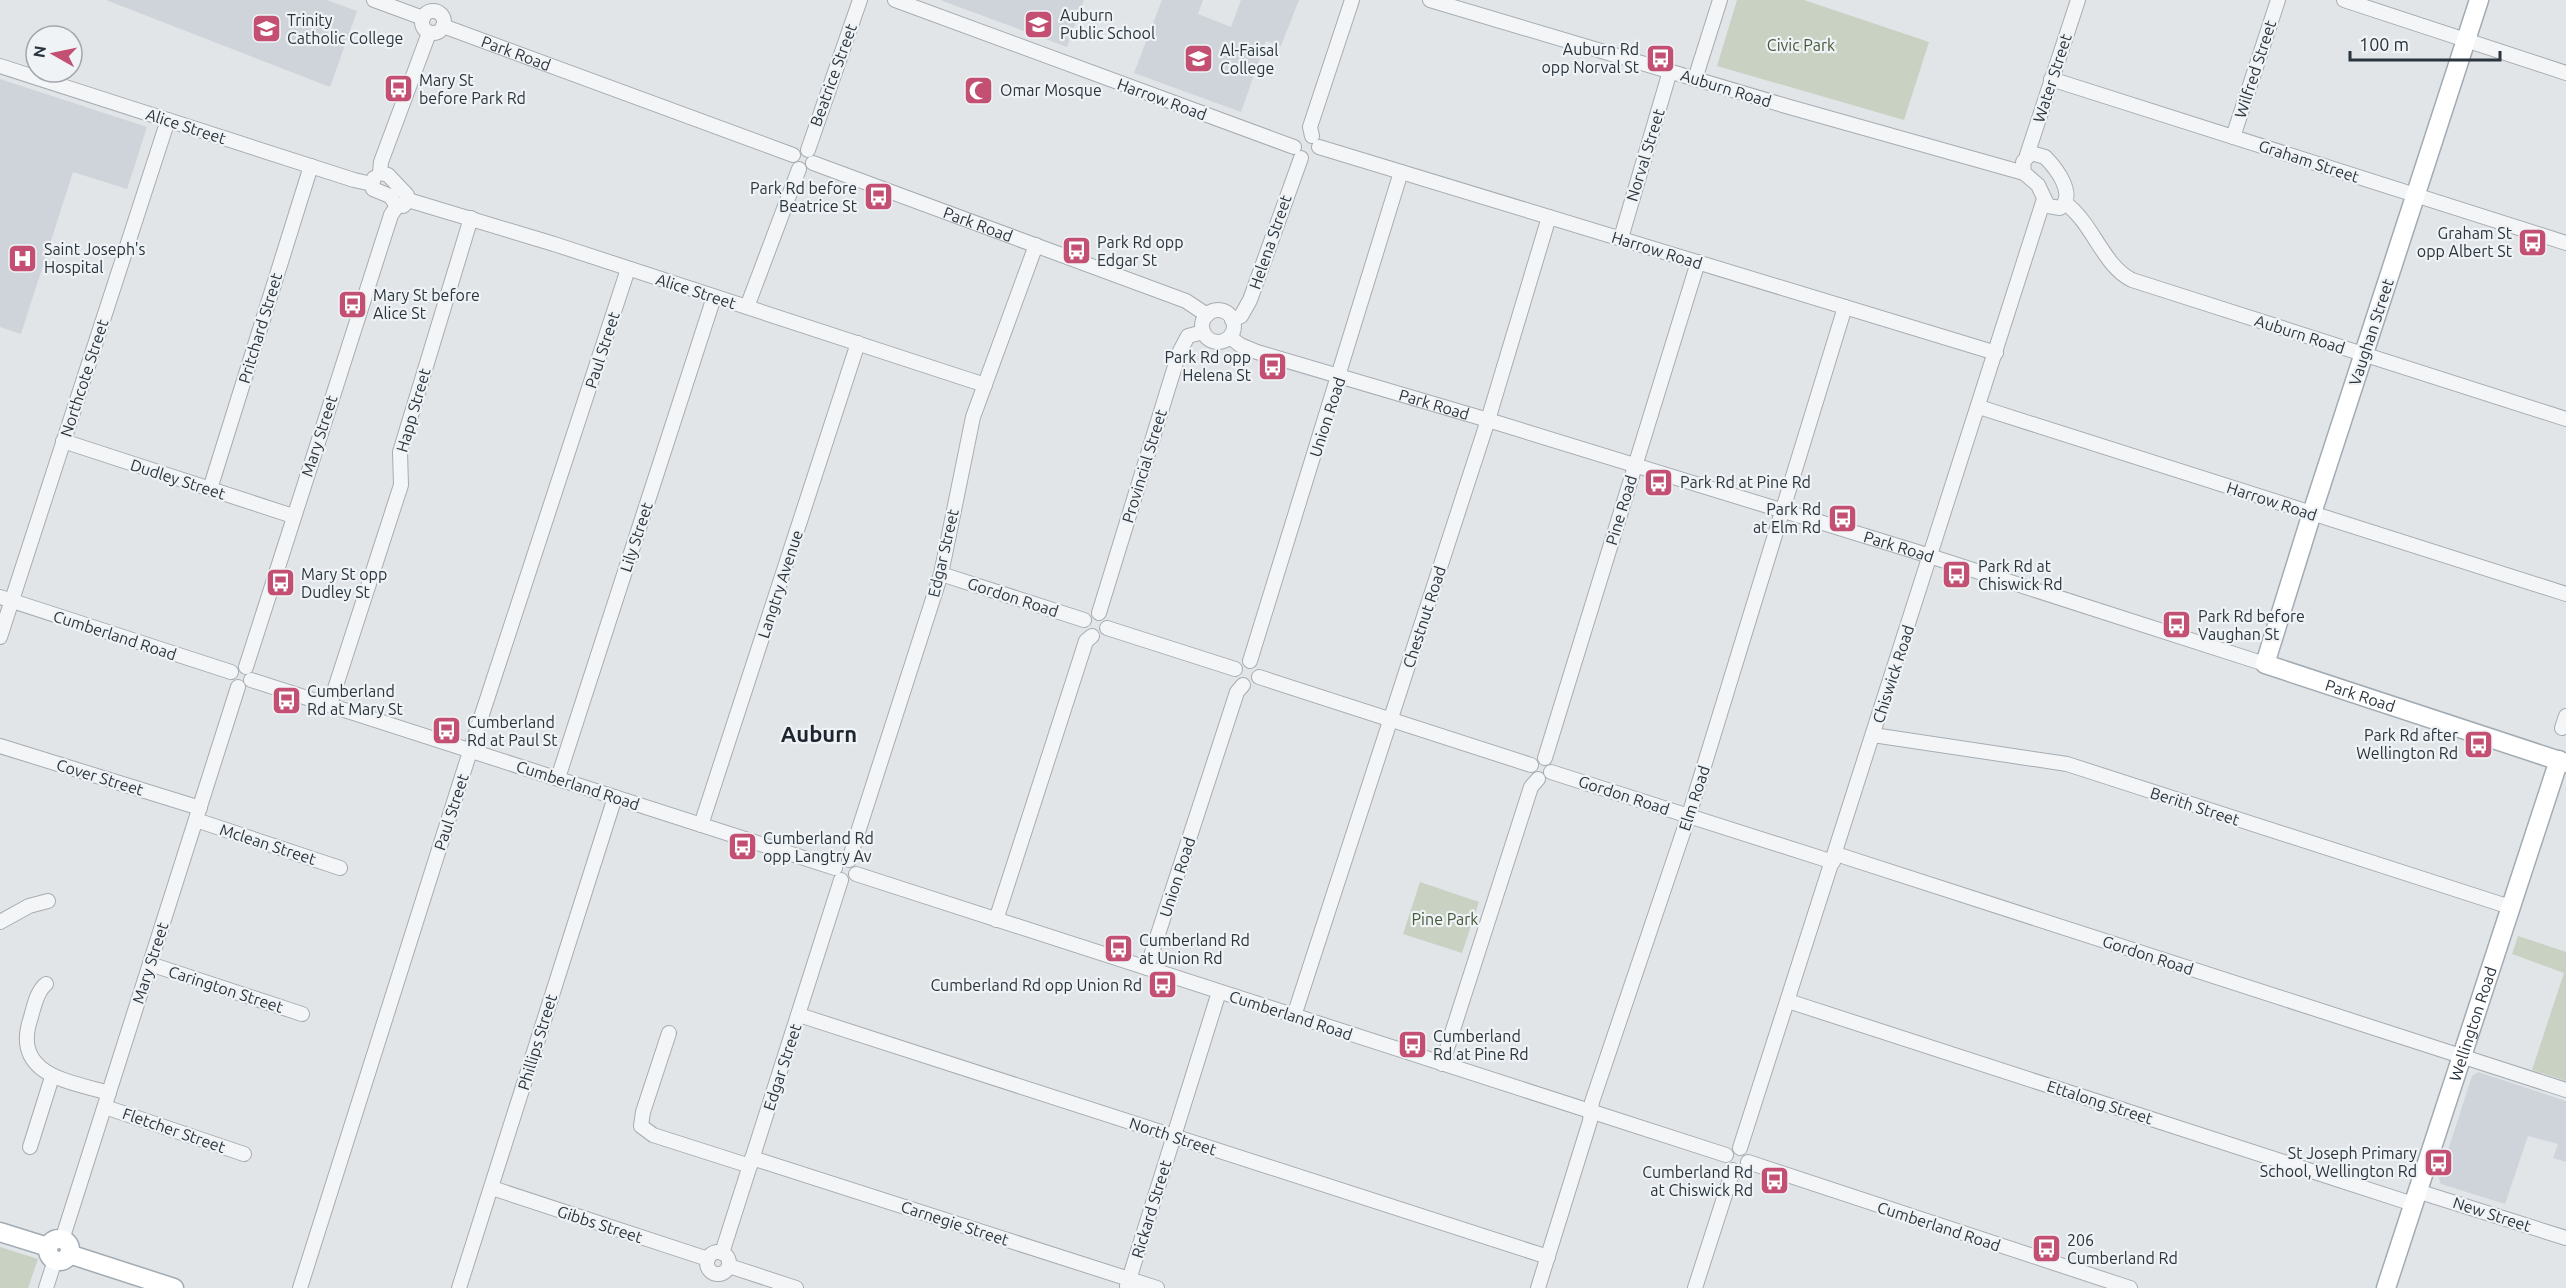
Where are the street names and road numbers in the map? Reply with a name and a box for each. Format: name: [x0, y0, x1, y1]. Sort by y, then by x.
street label: Wilfred Street: [2231, 17, 2280, 120]
street label: Beatrice Street: [806, 21, 860, 129]
street label: Water Street: [2029, 31, 2075, 125]
street label: Park Road: [479, 32, 553, 74]
street label: Auburn Road: [1679, 66, 1773, 110]
street label: Harrow Road: [1115, 75, 1209, 123]
street label: Alice Street: [144, 105, 229, 148]
street label: Norval Street: [1622, 106, 1668, 203]
street label: Graham Street: [2257, 136, 2362, 186]
street label: Helena Street: [1245, 192, 1295, 292]
street label: Park Road: [941, 203, 1015, 245]
street label: Harrow Road: [1610, 228, 1704, 272]
street label: Pritchard Street: [235, 270, 286, 385]
street label: Alice Street: [654, 270, 739, 313]
street label: Vaughan Street: [2345, 276, 2397, 388]
street label: Paul Street: [581, 309, 623, 390]
street label: Auburn Road: [2253, 311, 2347, 357]
street label: Northcote Street: [57, 316, 112, 439]
street label: Happ Street: [392, 365, 434, 454]
street label: Union Road: [1306, 375, 1348, 459]
street label: Park Road: [1397, 385, 1472, 423]
street label: Mary Street: [297, 392, 341, 479]
street label: Provincial Street: [1118, 406, 1170, 525]
street label: Dudley Street: [128, 455, 228, 503]
street label: Pine Road: [1602, 473, 1640, 547]
street label: Harrow Road: [2225, 478, 2319, 524]
street label: Lily Street: [616, 499, 656, 574]
street label: Edgar Street: [924, 506, 962, 599]
street label: Park Road: [1862, 527, 1936, 566]
street label: Langtry Avenue: [754, 528, 806, 640]
street label: Chestnut Road: [1399, 564, 1449, 670]
street label: Gordon Road: [965, 574, 1061, 620]
street label: Cumberland Road: [51, 607, 179, 663]
street label: Chiswick Road: [1869, 623, 1917, 725]
street label: Park Road: [2323, 675, 2398, 715]
street label: Cover Street: [54, 755, 146, 799]
street label: Cumberland Road: [514, 757, 642, 813]
street label: Elm Road: [1675, 763, 1713, 833]
street label: Paul Street: [430, 771, 472, 852]
street label: Gordon Road: [1576, 772, 1672, 818]
street label: Berith Street: [2148, 783, 2243, 829]
street label: Mclean Street: [218, 820, 319, 868]
street label: Union Road: [1156, 835, 1198, 919]
street label: Mary Street: [128, 919, 172, 1006]
street label: Gordon Road: [2100, 932, 2196, 978]
street label: Carington Street: [166, 962, 286, 1016]
street label: Wellington Road: [2445, 964, 2500, 1083]
street label: Cumberland Road: [1227, 987, 1355, 1043]
street label: Phillips Street: [514, 991, 560, 1092]
street label: Edgar Street: [760, 1021, 805, 1113]
street label: Ettalong Street: [2045, 1076, 2156, 1128]
street label: Fletcher Street: [120, 1104, 228, 1156]
street label: North Street: [1127, 1113, 1220, 1159]
street label: Rickard Street: [1128, 1157, 1175, 1260]
street label: New Street: [2451, 1193, 2534, 1235]
street label: Carnegie Street: [899, 1197, 1012, 1249]
street label: Cumberland Road: [1875, 1198, 2003, 1254]
street label: Gibbs Street: [555, 1202, 646, 1246]

